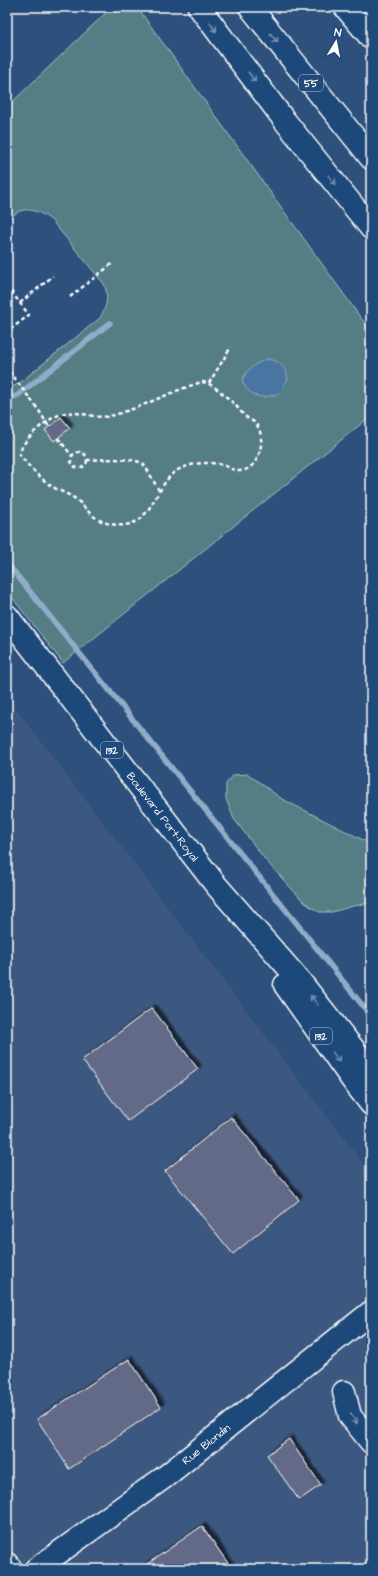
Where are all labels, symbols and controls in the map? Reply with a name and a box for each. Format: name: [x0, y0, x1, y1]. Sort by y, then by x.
one-way arrow: [209, 21, 218, 32]
north arrow: [316, 22, 356, 62]
text: N: [333, 25, 342, 41]
one-way arrow: [270, 32, 279, 43]
one-way arrow: [247, 72, 256, 83]
road number: 55: [299, 75, 323, 91]
one-way arrow: [328, 174, 336, 185]
road number: 132: [101, 742, 123, 758]
street label: Boulevard Port-Royal: [123, 769, 202, 865]
one-way arrow: [310, 994, 319, 1005]
road number: 132: [310, 1028, 332, 1044]
one-way arrow: [332, 1052, 340, 1063]
one-way arrow: [350, 1413, 358, 1425]
street label: Rue Blondin: [179, 1420, 234, 1468]

